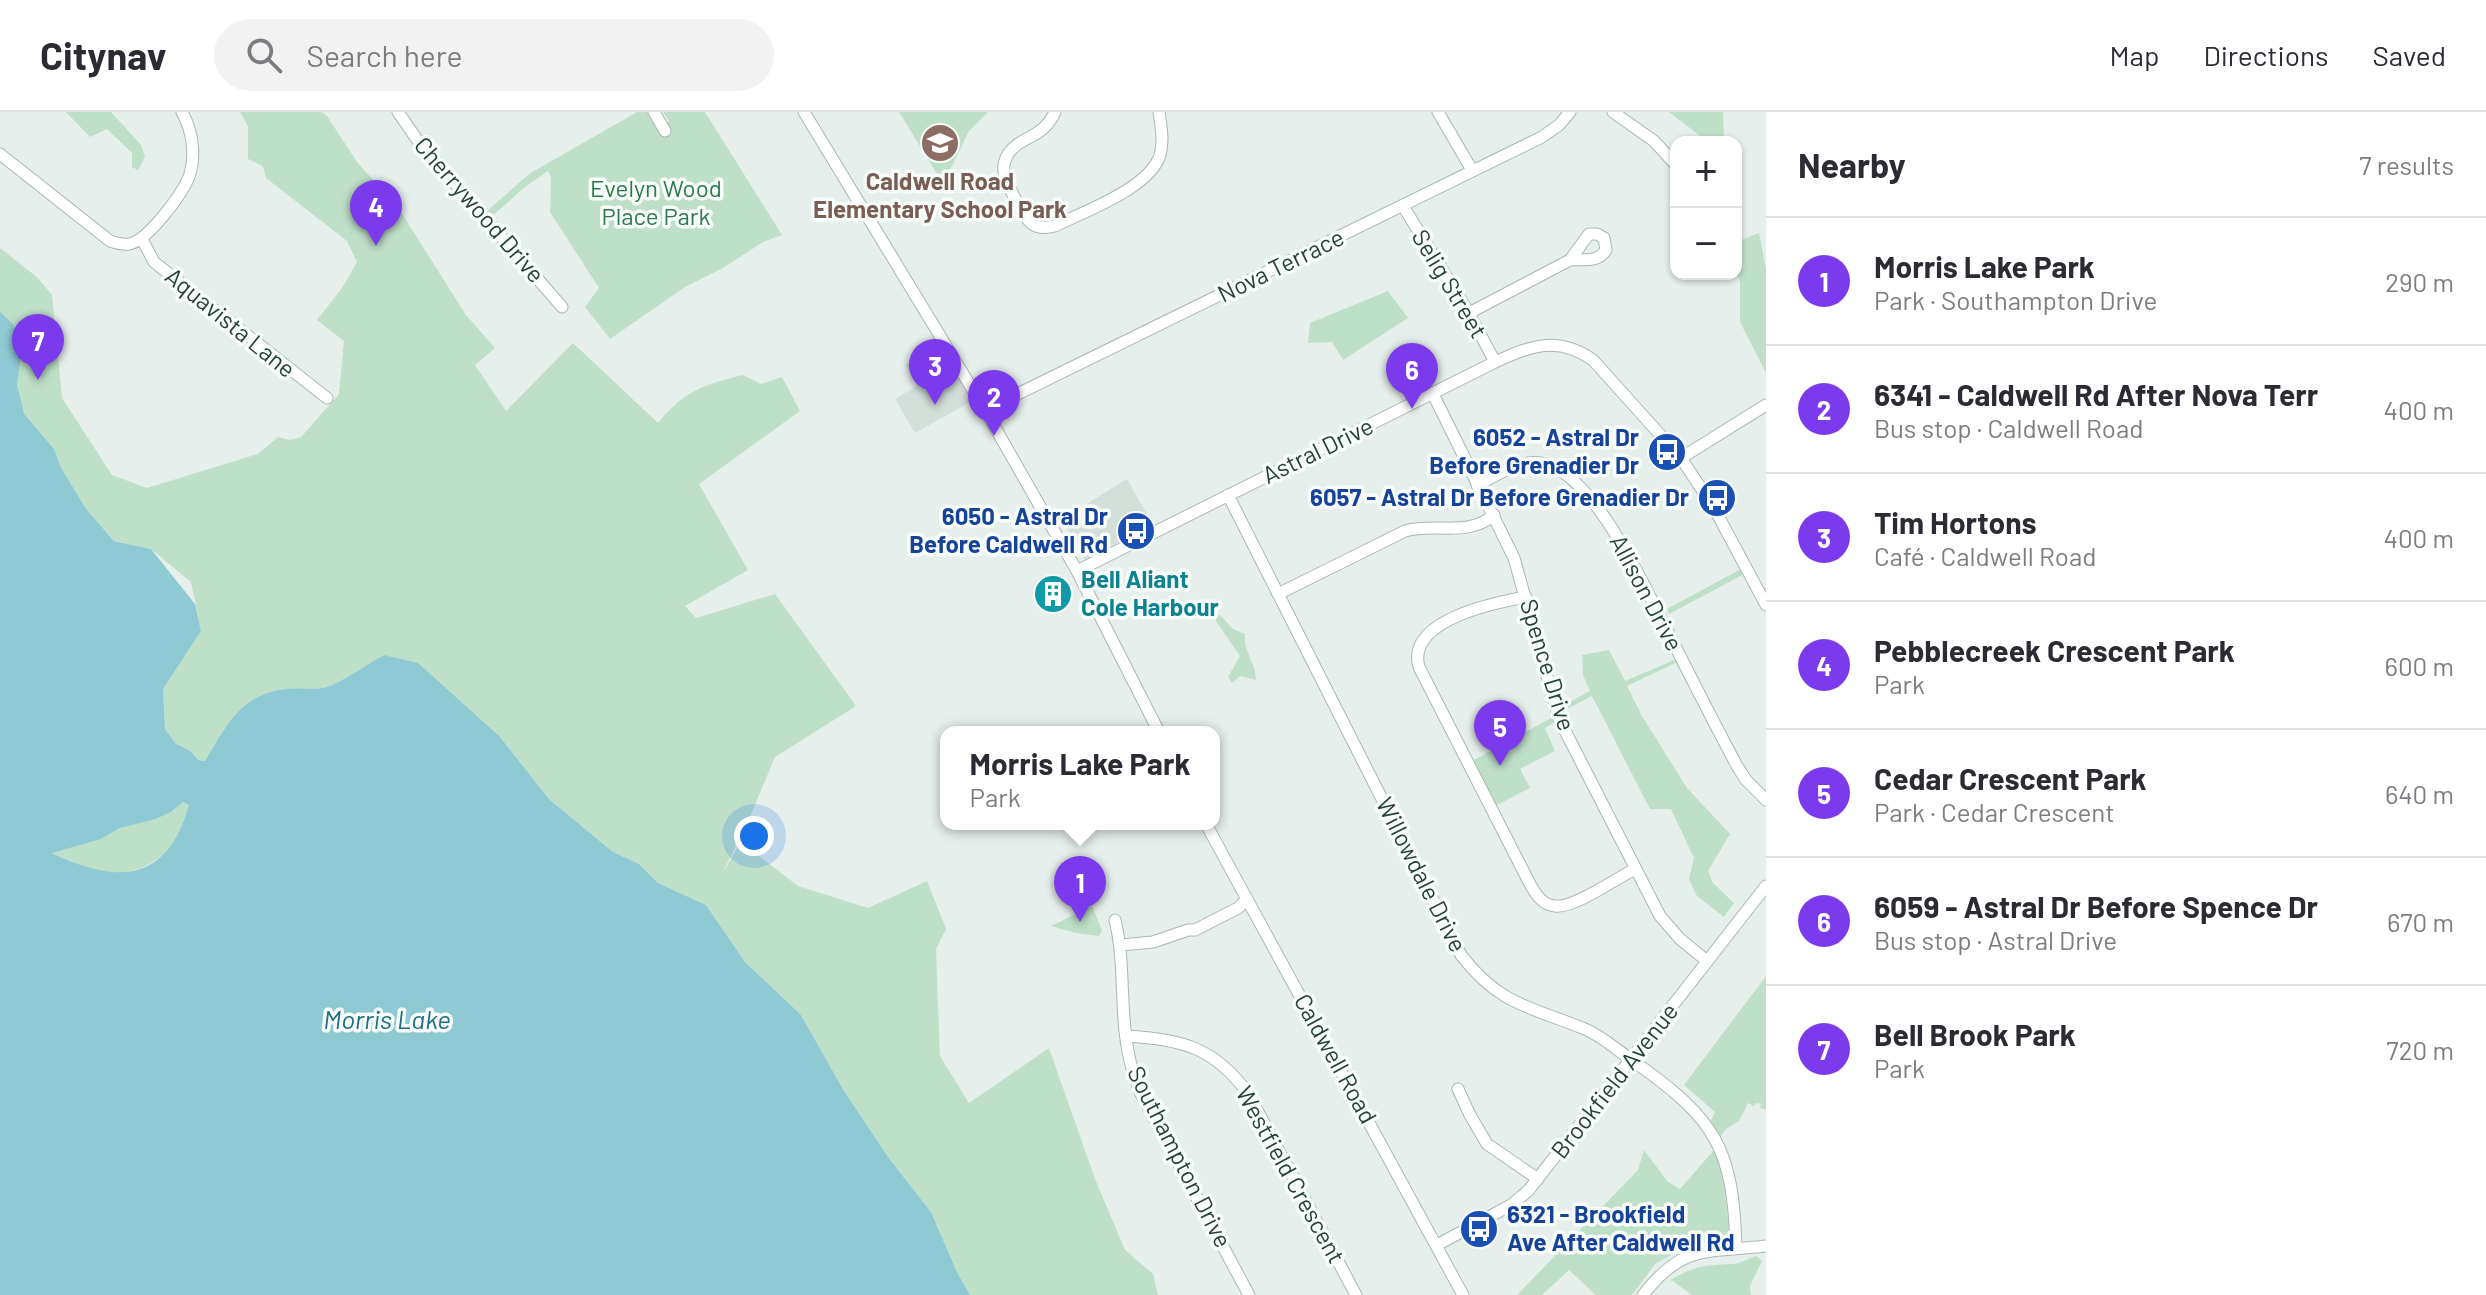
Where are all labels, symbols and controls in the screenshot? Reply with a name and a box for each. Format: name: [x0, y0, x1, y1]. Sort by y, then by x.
search box: [214, 19, 774, 91]
text: Citynav: [40, 32, 166, 78]
icon: search: [242, 33, 286, 77]
text: Search here: [306, 37, 462, 73]
text: Map: [2110, 38, 2159, 72]
text: Directions: [2203, 38, 2329, 72]
text: Saved: [2373, 38, 2446, 72]
school or university icon: Caldwell Road Elementary School Park: [919, 122, 961, 164]
street label: Cherrywood Drive: [409, 130, 551, 288]
map controls: [1670, 136, 1742, 280]
button: +: [1670, 136, 1742, 208]
text: Nearby: [1798, 144, 1906, 185]
text: 7 results: [2359, 149, 2454, 180]
place label: Caldwell Road Elementary School Park: [813, 166, 1067, 223]
park label: Evelyn Wood Place Park: [590, 173, 722, 230]
pin: 4: [350, 180, 402, 246]
button: −: [1670, 208, 1742, 280]
street label: Nova Terrace: [1213, 222, 1348, 308]
street label: Selig Street: [1407, 224, 1494, 343]
text: Morris Lake Park: [1874, 248, 2095, 284]
street label: Aquavista Lane: [160, 261, 302, 383]
text: 1: [1819, 266, 1829, 297]
text: 290 m: [2385, 266, 2454, 297]
text: Park · Southampton Drive: [1874, 284, 2157, 315]
pin: 7: [12, 314, 64, 380]
pin: 3: [909, 339, 961, 405]
pin: 6: [1386, 343, 1438, 409]
pin: 2: [968, 370, 1020, 436]
text: 6341 - Caldwell Rd After Nova Terr: [1874, 376, 2318, 412]
text: 2: [1817, 394, 1831, 425]
text: 400 m: [2384, 394, 2454, 425]
street label: Astral Drive: [1257, 410, 1377, 489]
text: Bus stop · Caldwell Road: [1874, 412, 2143, 443]
place label: 6052 - Astral Dr Before Grenadier Dr: [1429, 422, 1639, 479]
bus stop icon: 6052 - Astral Dr Before Grenadier Dr: [1646, 431, 1688, 473]
bus stop icon: 6057 - Astral Dr Before Grenadier Dr: [1696, 477, 1738, 519]
place label: 6057 - Astral Dr Before Grenadier Dr: [1310, 482, 1689, 511]
place label: 6050 - Astral Dr Before Caldwell Rd: [909, 501, 1108, 558]
text: Tim Hortons: [1874, 504, 2037, 540]
bus stop icon: 6050 - Astral Dr Before Caldwell Rd: [1115, 510, 1157, 552]
text: 3: [1817, 522, 1831, 553]
text: 400 m: [2384, 522, 2454, 553]
street label: Allison Drive: [1605, 529, 1690, 655]
text: Café · Caldwell Road: [1874, 540, 2096, 571]
place label: Bell Aliant Cole Harbour: [1081, 564, 1219, 621]
building icon: Bell Aliant Cole Harbour: [1032, 573, 1074, 615]
street label: Spence Drive: [1515, 595, 1582, 734]
text: Pebblecreek Crescent Park: [1874, 632, 2235, 668]
text: 4: [1816, 650, 1832, 681]
text: 600 m: [2385, 650, 2454, 681]
text: Park: [1874, 668, 1925, 699]
pin: 5: [1474, 700, 1526, 766]
popup: [940, 726, 1220, 830]
text: Morris Lake Park: [970, 745, 1190, 781]
text: Cedar Crescent Park: [1874, 760, 2147, 796]
text: 5: [1817, 778, 1831, 809]
text: 640 m: [2385, 778, 2454, 809]
text: Park: [970, 781, 1021, 812]
street label: Willowdale Drive: [1371, 792, 1474, 956]
text: Park · Cedar Crescent: [1874, 796, 2115, 827]
your location: [734, 816, 774, 856]
pin: 1: [1054, 856, 1106, 922]
text: 6059 - Astral Dr Before Spence Dr: [1874, 888, 2318, 924]
text: 6: [1817, 906, 1831, 937]
text: 670 m: [2387, 906, 2454, 937]
text: Bus stop · Astral Drive: [1874, 924, 2117, 955]
street label: Caldwell Road: [1289, 988, 1384, 1128]
street label: Brookfield Avenue: [1544, 997, 1683, 1163]
water label: Morris Lake: [323, 1003, 451, 1034]
text: Bell Brook Park: [1874, 1016, 2076, 1052]
text: 7: [1818, 1034, 1830, 1065]
text: 720 m: [2386, 1034, 2454, 1065]
text: Park: [1874, 1052, 1925, 1083]
street label: Southampton Drive: [1122, 1061, 1239, 1252]
street label: Westfield Crescent: [1231, 1081, 1352, 1268]
place label: 6321 - Brookfield Ave After Caldwell Rd: [1507, 1199, 1735, 1256]
bus stop icon: 6321 - Brookfield Ave After Caldwell Rd: [1458, 1208, 1500, 1250]

